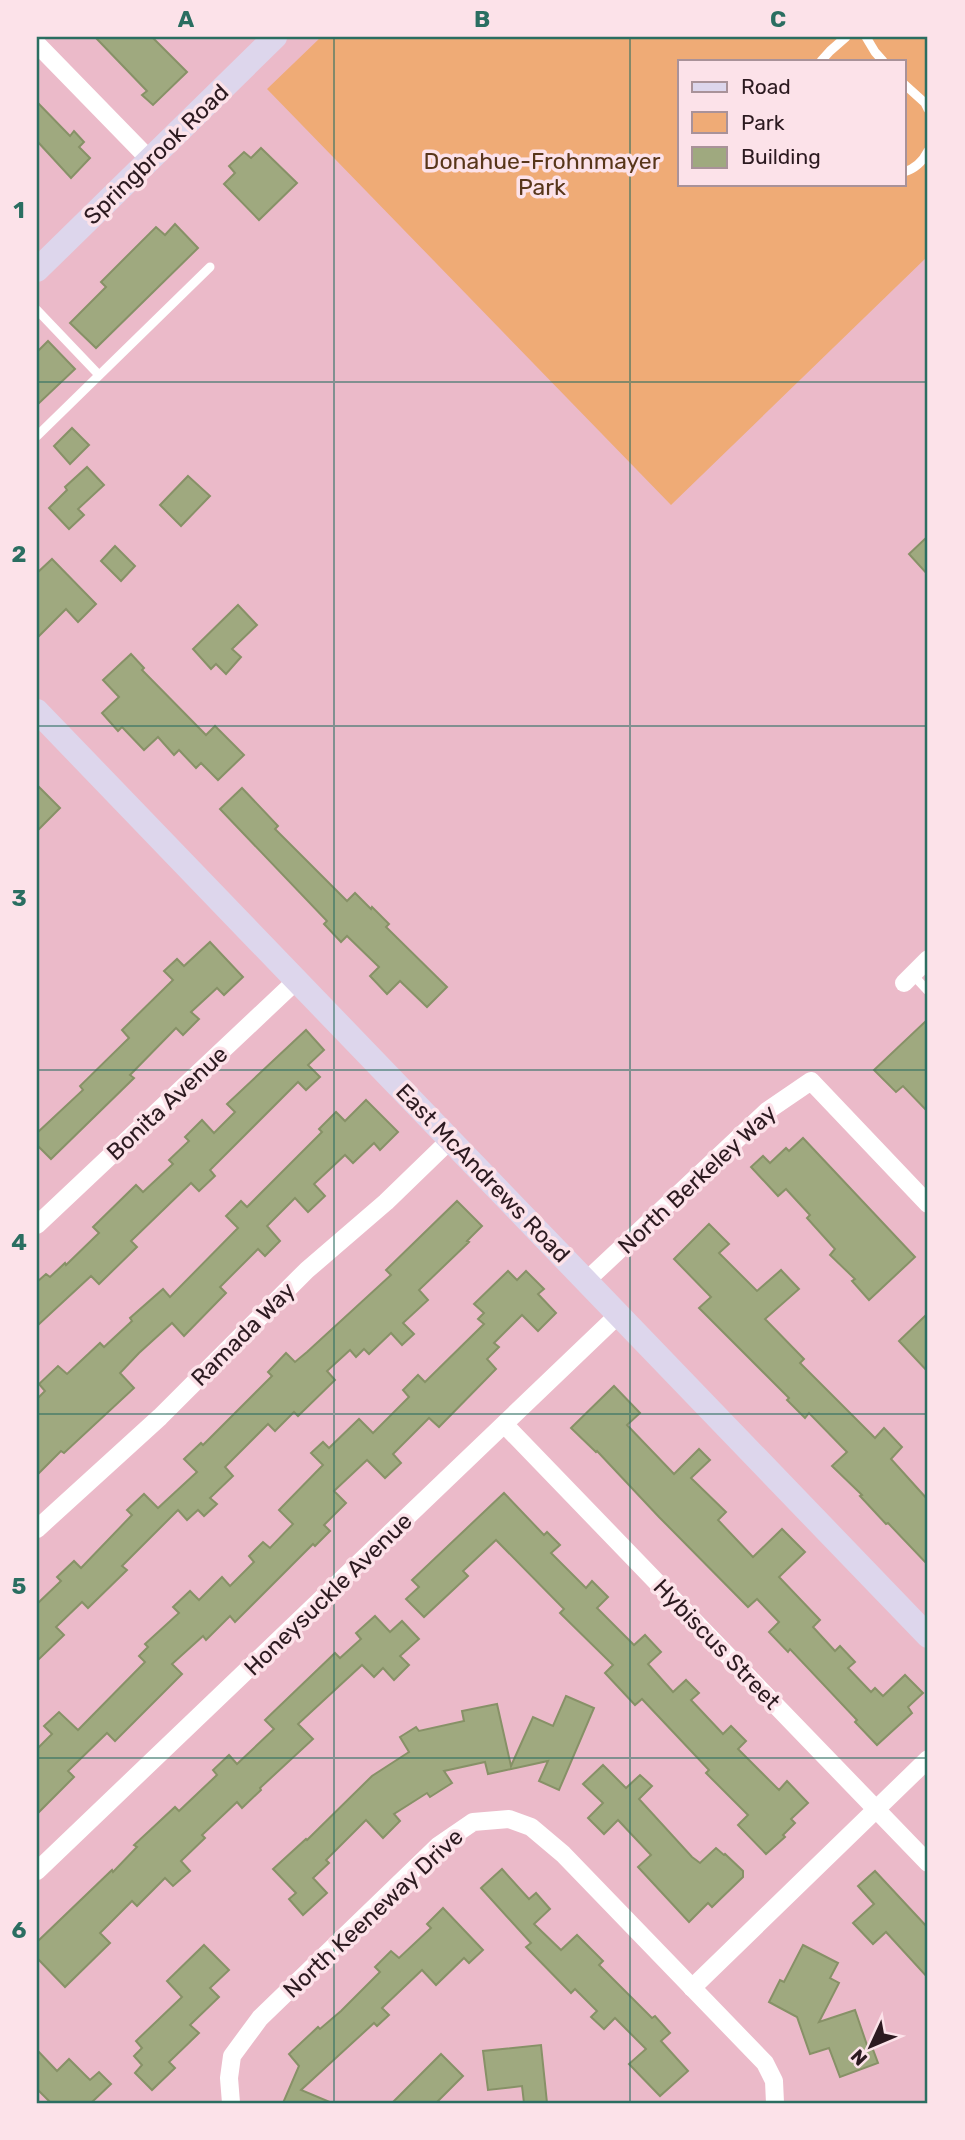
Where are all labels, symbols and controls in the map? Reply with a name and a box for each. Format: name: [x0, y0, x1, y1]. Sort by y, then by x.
text: A: [178, 5, 195, 33]
text: B: [474, 5, 490, 33]
text: C: [770, 5, 786, 33]
legend: [678, 60, 906, 186]
text: Road: [741, 74, 791, 99]
street label: Springbrook Road: [78, 78, 234, 230]
text: Park: [741, 110, 785, 135]
text: Building: [741, 144, 821, 169]
park label: Donahue-Frohnmayer Park: [424, 147, 661, 201]
text: 1: [13, 196, 25, 224]
text: 2: [12, 540, 26, 568]
text: 3: [11, 884, 27, 912]
street label: Bonita Avenue: [101, 1040, 233, 1166]
street label: East McAndrews Road: [390, 1078, 576, 1268]
street label: North Berkeley Way: [612, 1098, 782, 1260]
text: 4: [11, 1228, 27, 1256]
street label: Ramada Way: [185, 1276, 301, 1392]
street label: Honeysuckle Avenue: [238, 1507, 418, 1681]
text: 5: [12, 1572, 27, 1600]
street label: Hybiscus Street: [648, 1573, 786, 1715]
street label: North Keeneway Drive: [277, 1822, 469, 2004]
text: 6: [12, 1916, 27, 1944]
north arrow: [836, 2010, 906, 2080]
text: N: [846, 2045, 872, 2070]

